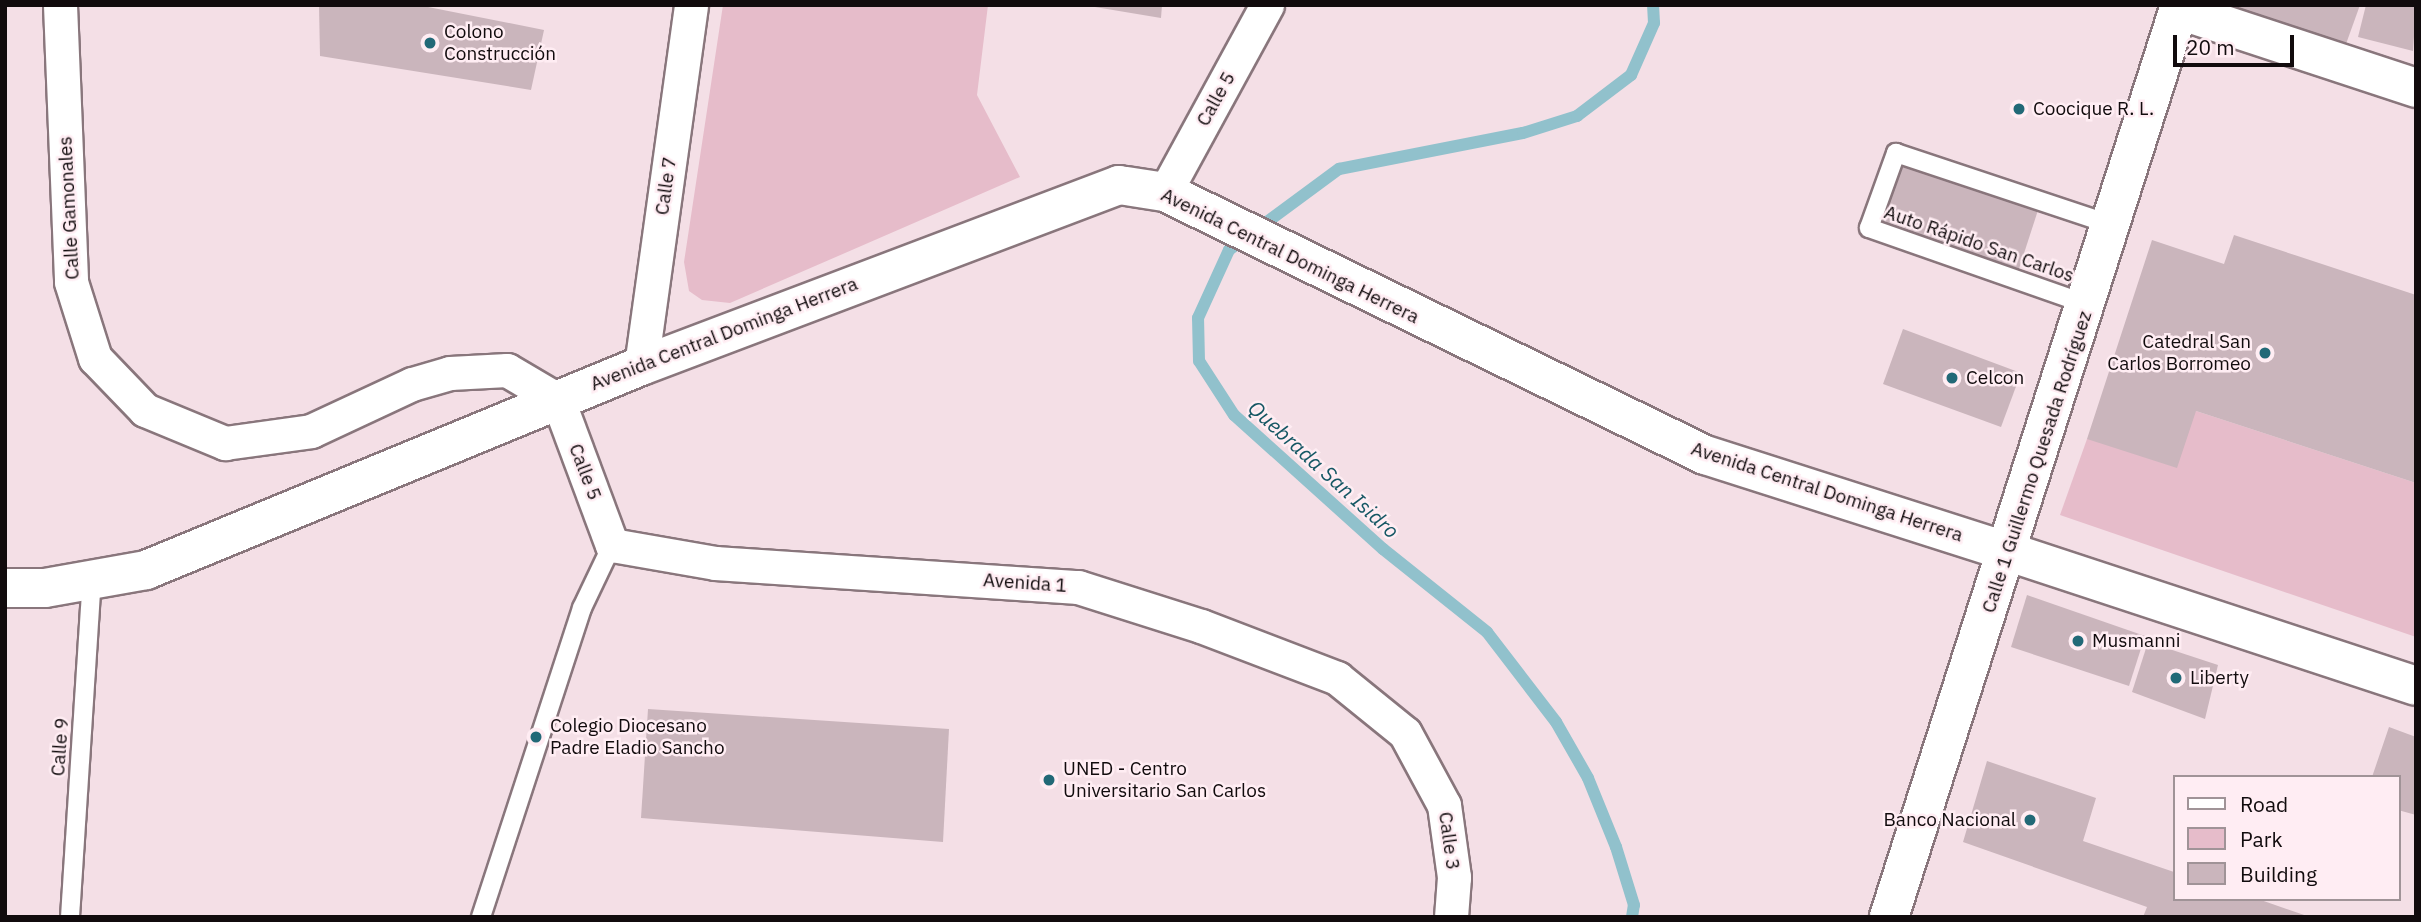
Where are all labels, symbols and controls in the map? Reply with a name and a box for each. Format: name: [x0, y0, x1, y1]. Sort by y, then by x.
place label: Colono Construcción: [444, 21, 556, 65]
scale bar: [2176, 21, 2297, 65]
text: 20 m: [2186, 33, 2235, 61]
marker: Colono Construcción: [422, 35, 438, 51]
street label: Calle 5: [1192, 68, 1240, 130]
place label: Coocique R. L.: [2033, 98, 2154, 120]
marker: Coocique R. L.: [2011, 101, 2027, 117]
street label: Calle Gamonales: [54, 136, 84, 280]
street label: Calle 7: [651, 155, 681, 217]
street label: Avenida Central Dominga Herrera: [1157, 183, 1423, 329]
street label: Auto Rápido San Carlos: [1881, 201, 2077, 287]
street label: Avenida Central Dominga Herrera: [587, 272, 861, 396]
street label: Calle 1 Guillermo Quesada Rodríguez: [1977, 308, 2097, 616]
place label: Catedral San Carlos Borromeo: [2107, 331, 2251, 375]
marker: Catedral San Carlos Borromeo: [2257, 345, 2273, 361]
place label: Celcon: [1966, 367, 2024, 389]
marker: Celcon: [1944, 370, 1960, 386]
water label: Quebrada San Isidro: [1243, 395, 1405, 543]
street label: Avenida Central Dominga Herrera: [1688, 437, 1966, 547]
street label: Calle 5: [564, 441, 606, 503]
street label: Avenida 1: [982, 569, 1068, 597]
place label: Musmanni: [2092, 630, 2181, 652]
marker: Musmanni: [2070, 633, 2086, 649]
place label: Liberty: [2190, 667, 2249, 689]
marker: Liberty: [2168, 670, 2184, 686]
place label: Colegio Diocesano Padre Eladio Sancho: [550, 715, 725, 759]
street label: Calle 9: [47, 717, 73, 777]
marker: Colegio Diocesano Padre Eladio Sancho: [528, 729, 544, 745]
place label: UNED - Centro Universitario San Carlos: [1063, 758, 1266, 802]
marker: UNED - Centro Universitario San Carlos: [1041, 772, 1057, 788]
legend: [2172, 775, 2400, 901]
text: Road: [2240, 790, 2288, 818]
place label: Banco Nacional: [1883, 809, 2016, 831]
street label: Calle 3: [1434, 810, 1464, 872]
marker: Banco Nacional: [2022, 812, 2038, 828]
text: Park: [2240, 825, 2283, 853]
text: Building: [2240, 860, 2317, 888]

